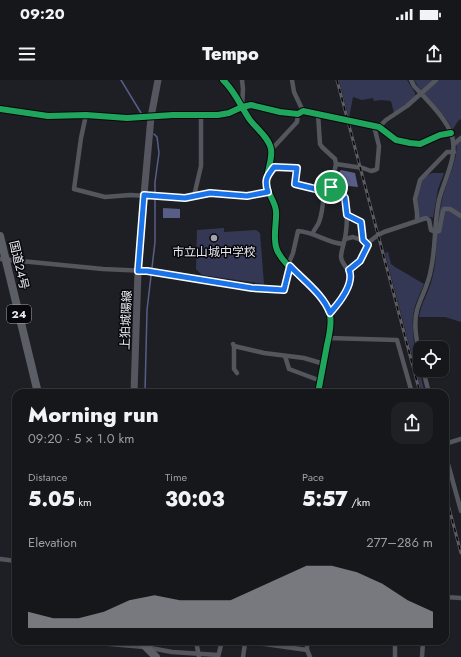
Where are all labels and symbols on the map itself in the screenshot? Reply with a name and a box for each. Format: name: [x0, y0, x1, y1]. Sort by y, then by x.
pin: [314, 170, 348, 204]
marker: 市立山城中学校: [209, 233, 219, 243]
street label: 国道24号: [5, 239, 33, 291]
place label: 市立山城中学校: [172, 243, 256, 261]
street label: 上狛城陽線: [116, 290, 136, 350]
road number: 24: [7, 305, 31, 323]

